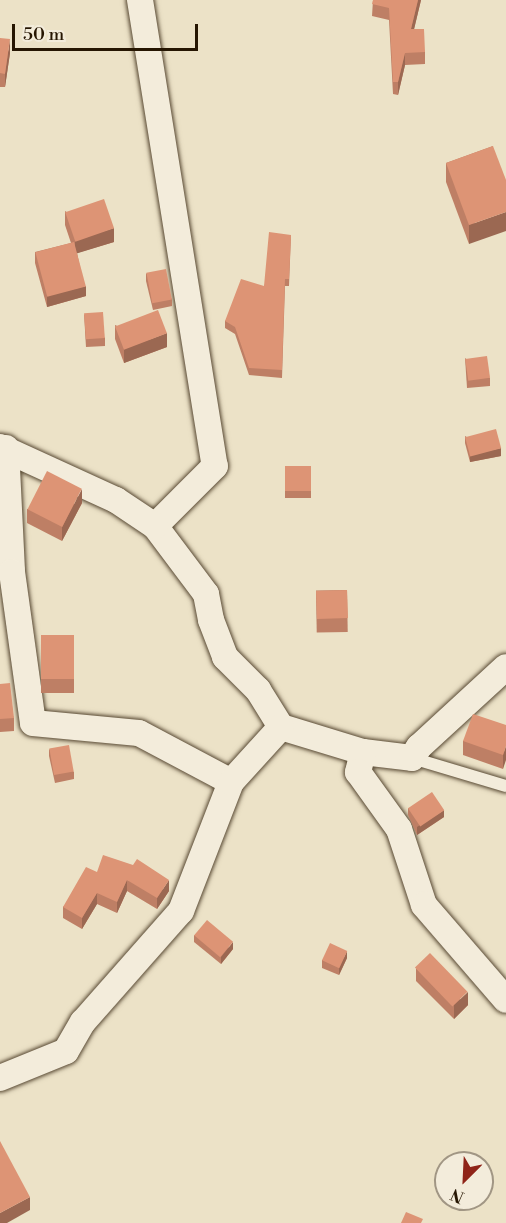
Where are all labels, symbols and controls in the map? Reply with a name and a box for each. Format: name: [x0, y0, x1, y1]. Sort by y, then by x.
scale bar: [15, 12, 201, 50]
text: 50 m: [23, 23, 64, 46]
north arrow: [434, 1151, 494, 1211]
text: N: [448, 1184, 467, 1207]

